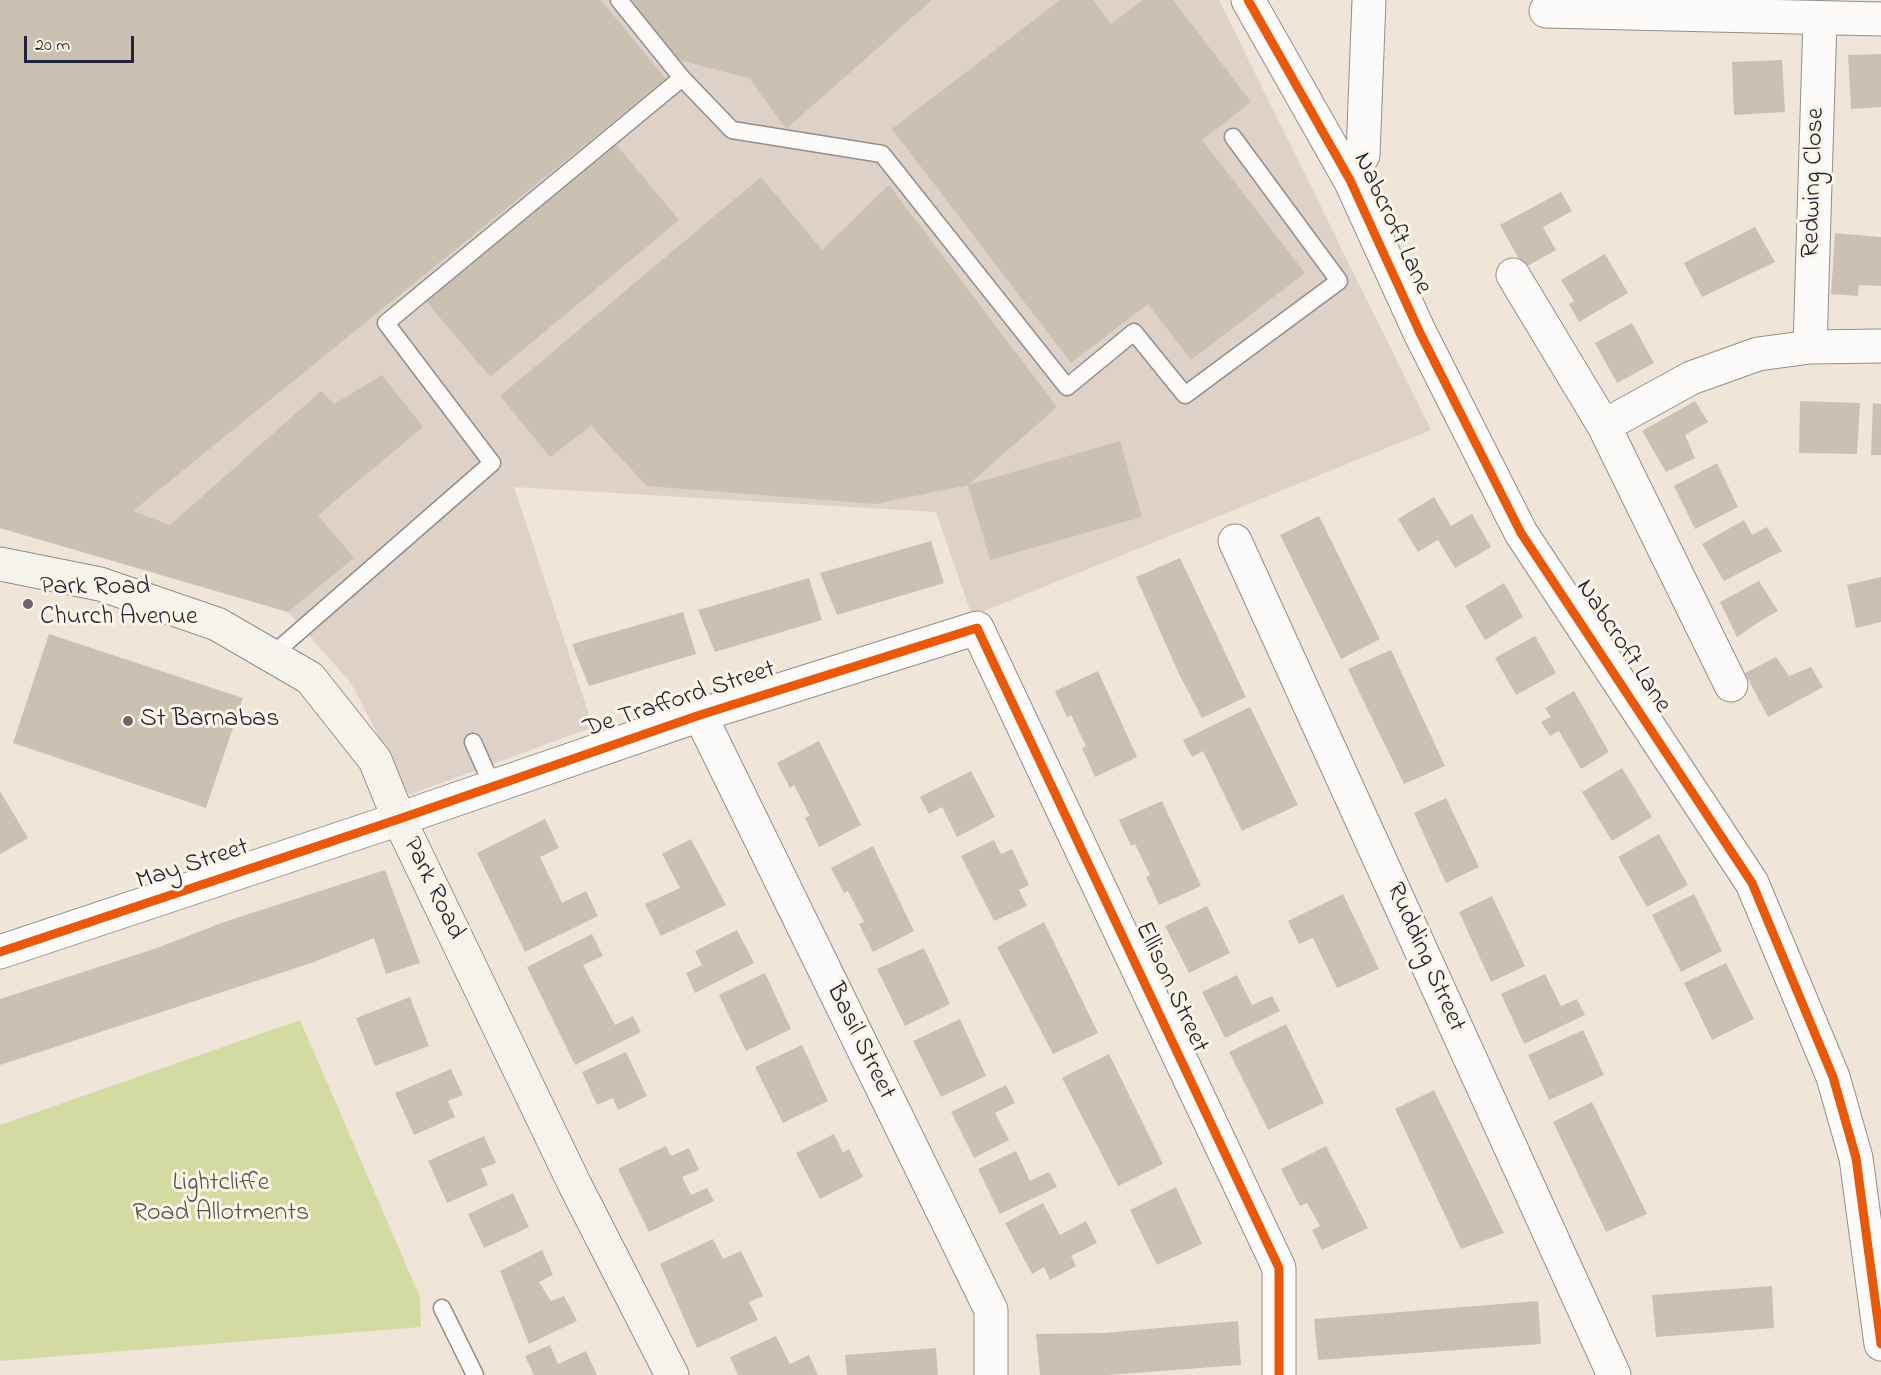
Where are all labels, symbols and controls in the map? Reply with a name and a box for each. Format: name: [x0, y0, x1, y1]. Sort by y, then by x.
scale bar: [27, 24, 136, 62]
text: 20 m: [35, 33, 70, 59]
street label: Redwing Close: [1797, 107, 1833, 259]
street label: Nabcroft Lane: [1345, 148, 1437, 300]
place label: Park Road Church Avenue: [40, 573, 198, 634]
street label: Nabcroft Lane: [1567, 574, 1677, 720]
marker: Park Road Church Avenue: [21, 597, 35, 611]
street label: De Trafford Street: [580, 655, 780, 747]
place label: St Barnabas: [140, 705, 279, 737]
marker: St Barnabas: [121, 714, 135, 728]
street label: May Street: [133, 833, 253, 899]
street label: Park Road: [394, 833, 470, 945]
street label: Rudding Street: [1377, 879, 1471, 1037]
street label: Ellison Street: [1126, 918, 1214, 1058]
street label: Basil Street: [817, 979, 901, 1105]
park label: Lightcliffe Road Allotments: [133, 1169, 309, 1230]

